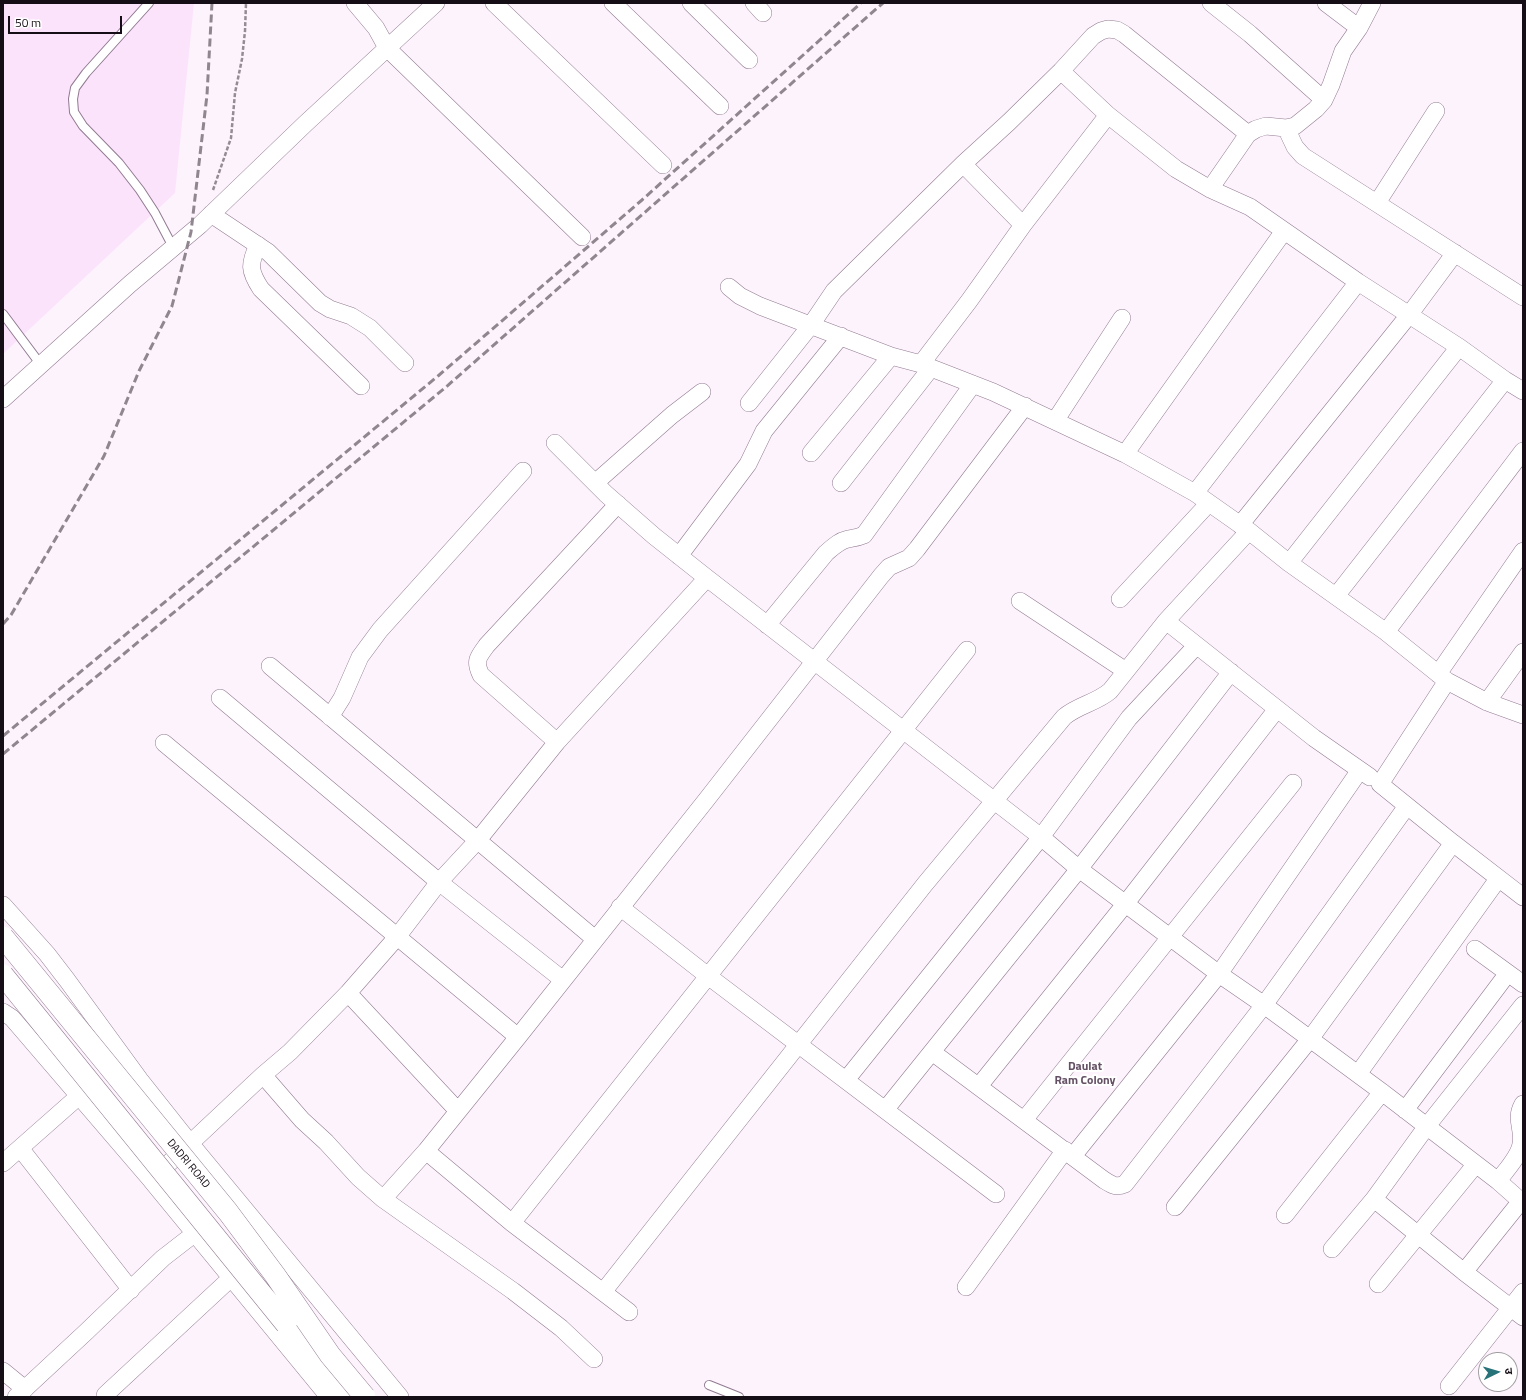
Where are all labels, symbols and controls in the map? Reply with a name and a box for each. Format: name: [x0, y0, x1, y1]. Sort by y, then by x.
scale bar: [10, 8, 124, 34]
text: 50 m: [15, 13, 41, 32]
district label: Daulat Ram Colony: [1054, 1060, 1116, 1088]
street label: DADRI ROAD: [164, 1137, 212, 1191]
north arrow: [1478, 1352, 1518, 1392]
text: उ: [1501, 1367, 1517, 1375]

